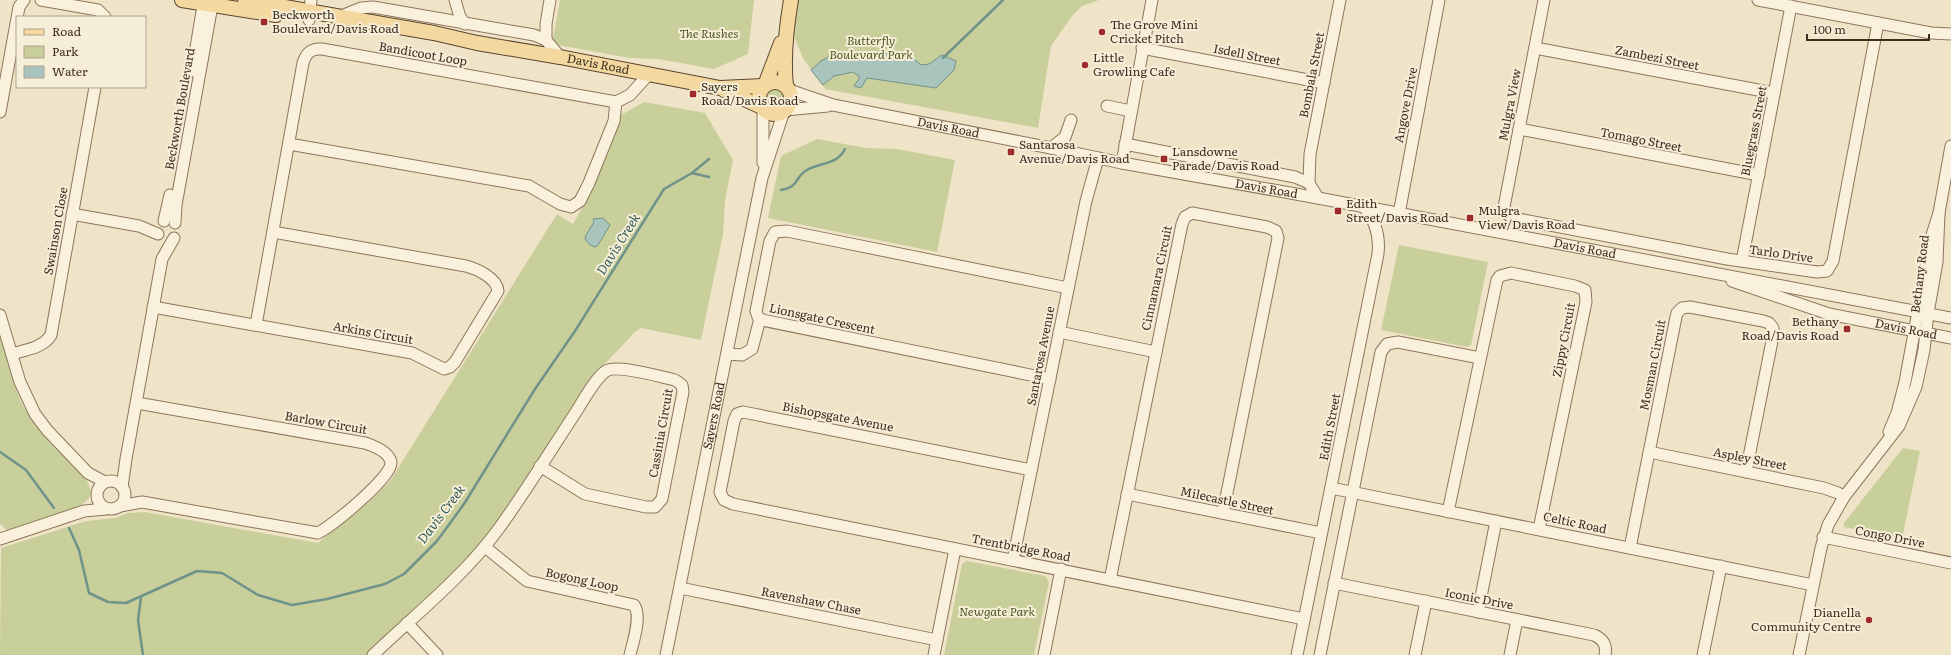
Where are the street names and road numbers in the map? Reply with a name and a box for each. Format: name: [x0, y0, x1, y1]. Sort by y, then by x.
street label: Bombala Street: [1294, 30, 1328, 119]
street label: Bandicoot Loop: [378, 36, 469, 70]
street label: Isdell Street: [1212, 39, 1283, 69]
street label: Zambezi Street: [1613, 40, 1701, 74]
street label: Beckworth Boulevard: [159, 46, 199, 171]
street label: Davis Road: [566, 49, 632, 78]
street label: Angove Drive: [1389, 65, 1421, 144]
street label: Mulgra View: [1493, 66, 1525, 143]
street label: Bluegrass Street: [1735, 84, 1771, 178]
street label: Davis Road: [916, 112, 982, 142]
street label: Tomago Street: [1599, 122, 1684, 156]
street label: Davis Road: [1234, 173, 1300, 202]
street label: Swainson Close: [38, 185, 72, 276]
street label: Cinnamara Circuit: [1136, 223, 1176, 332]
street label: Davis Road: [1552, 233, 1618, 262]
street label: Bethany Road: [1905, 233, 1933, 314]
street label: Tarlo Drive: [1748, 240, 1814, 266]
street label: Lionsgate Crescent: [768, 298, 877, 338]
street label: Zippy Circuit: [1547, 301, 1579, 379]
street label: Santarosa Avenue: [1022, 305, 1058, 407]
street label: Davis Road: [1873, 313, 1940, 343]
street label: Arkins Circuit: [332, 316, 415, 348]
street label: Mosman Circuit: [1634, 318, 1670, 412]
street label: Sayers Road: [698, 380, 729, 451]
street label: Cassinia Circuit: [643, 387, 677, 479]
street label: Edith Street: [1314, 391, 1344, 462]
street label: Bishopsgate Avenue: [781, 396, 895, 436]
street label: Barlow Circuit: [284, 406, 369, 438]
street label: Aspley Street: [1712, 442, 1789, 474]
street label: Milecastle Street: [1179, 481, 1276, 519]
street label: Celtic Road: [1542, 506, 1609, 538]
street label: Congo Drive: [1854, 520, 1927, 552]
street label: Trentbridge Road: [970, 529, 1073, 566]
street label: Bogong Loop: [544, 562, 620, 596]
street label: Ravenshaw Chase: [760, 581, 863, 619]
street label: Iconic Drive: [1443, 583, 1515, 613]

